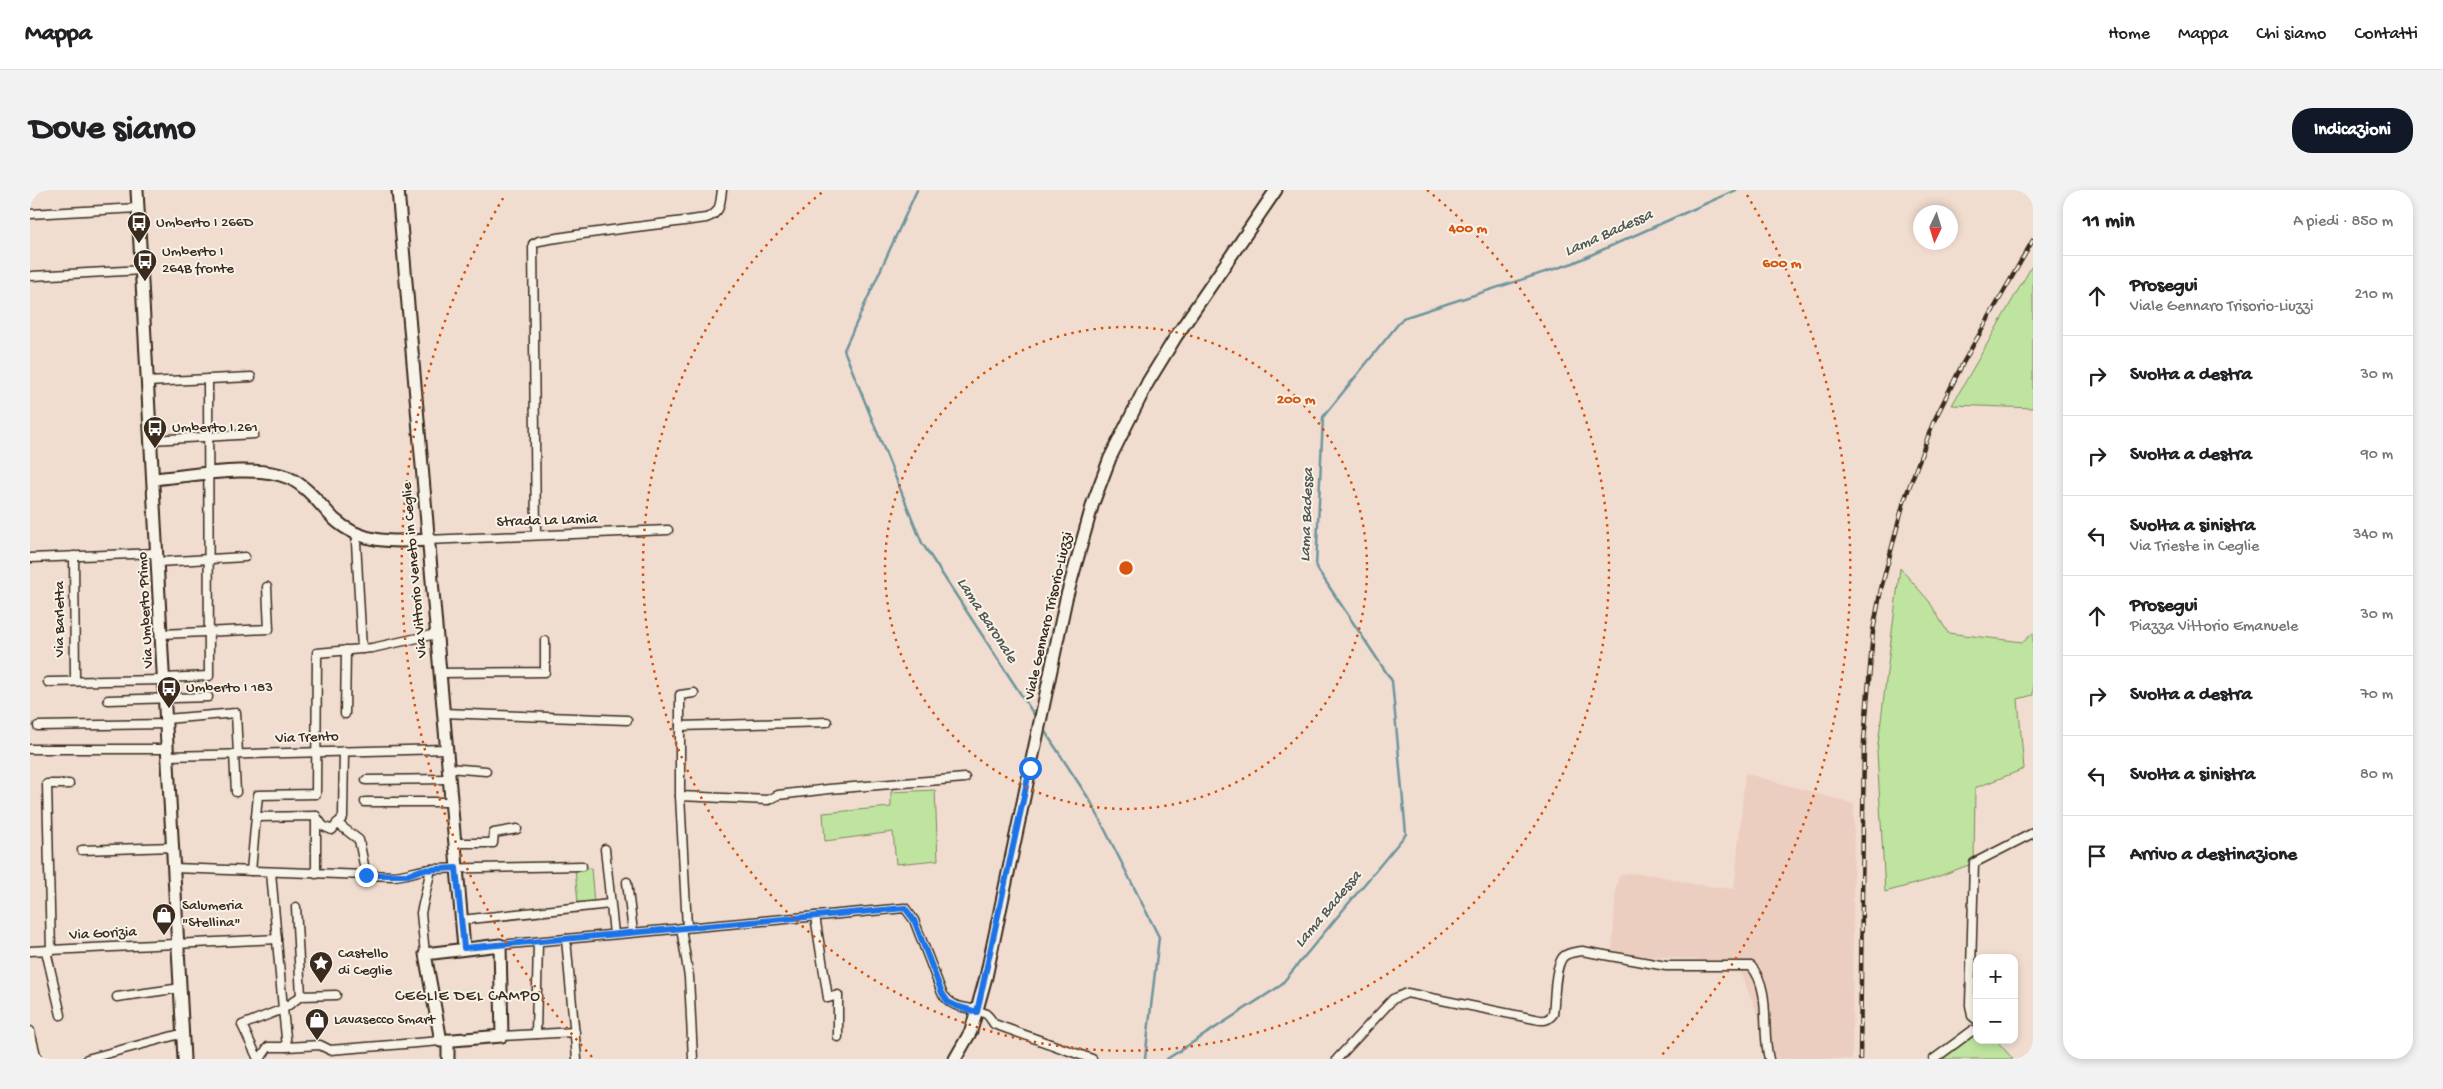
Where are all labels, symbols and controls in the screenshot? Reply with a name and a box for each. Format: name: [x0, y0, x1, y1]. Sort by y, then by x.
text: Mappa: [25, 20, 92, 49]
text: Home: [2108, 24, 2150, 45]
text: Mappa: [2178, 24, 2228, 45]
text: Chi siamo: [2256, 24, 2326, 45]
text: Contatti: [2354, 24, 2418, 45]
button: Indicazioni: [2292, 108, 2413, 153]
text: Dove siamo: [30, 110, 196, 151]
north arrow: [1913, 205, 1958, 250]
water label: Lama Badessa: [1562, 206, 1657, 262]
bus stop icon: Umberto I 266D: [126, 210, 152, 244]
text: 11 min: [2083, 210, 2134, 235]
text: A piedi · 850 m: [2293, 213, 2393, 232]
place label: Umberto I 266D: [156, 214, 253, 232]
text: 400 m: [1448, 220, 1488, 238]
place label: Umberto I 264B fronte: [162, 243, 234, 278]
bus stop icon: Umberto I 264B fronte: [132, 248, 158, 282]
text: 600 m: [1763, 255, 1802, 273]
text: Prosegui: [2130, 275, 2198, 298]
icon: ahead: [2083, 282, 2111, 310]
text: 210 m: [2354, 286, 2393, 305]
text: Viale Gennaro Trisorio-Liuzzi: [2130, 298, 2313, 317]
icon: right: [2083, 362, 2111, 390]
text: Svolta a destra: [2130, 364, 2252, 387]
text: 30 m: [2360, 366, 2393, 385]
text: 200 m: [1277, 391, 1316, 409]
bus stop icon: Umberto I 261: [142, 415, 168, 449]
place label: Umberto I 261: [172, 419, 258, 437]
icon: right: [2083, 442, 2111, 470]
text: Svolta a destra: [2130, 444, 2252, 467]
text: 90 m: [2361, 446, 2393, 465]
water label: Lama Badessa: [1297, 467, 1319, 562]
street label: Via Vittorio Veneto in Ceglie: [398, 481, 432, 659]
street label: Strada La Lamia: [496, 510, 598, 532]
text: Svolta a sinistra: [2130, 515, 2255, 538]
icon: left: [2083, 522, 2111, 550]
text: 340 m: [2353, 526, 2393, 545]
street label: Viale Gennaro Trisorio-Liuzzi: [1021, 530, 1077, 703]
text: Via Trieste in Ceglie: [2130, 538, 2259, 557]
street label: Via Umberto Primo: [134, 551, 158, 670]
centre of rings: [1117, 559, 1135, 577]
water label: Lama Baronale: [951, 575, 1021, 668]
street label: Via Barletta: [51, 580, 69, 658]
text: Prosegui: [2130, 595, 2198, 618]
icon: ahead: [2083, 602, 2111, 630]
text: 30 m: [2360, 606, 2393, 625]
text: Piazza Vittorio Emanuele: [2130, 618, 2298, 637]
bus stop icon: Umberto I 183: [156, 675, 182, 709]
place label: Umberto I 183: [186, 679, 273, 697]
icon: right: [2083, 682, 2111, 710]
text: Svolta a destra: [2130, 684, 2252, 707]
text: 70 m: [2360, 686, 2393, 705]
street label: Via Trento: [274, 728, 339, 748]
route start: [1019, 757, 1042, 780]
icon: left: [2083, 762, 2111, 790]
text: Svolta a sinistra: [2130, 764, 2255, 787]
text: 80 m: [2360, 766, 2393, 785]
icon: arrive: [2083, 842, 2111, 870]
text: Arrivo a destinazione: [2130, 844, 2297, 867]
route end: [355, 864, 378, 887]
water label: Lama Badessa: [1291, 867, 1367, 952]
place label: Salumeria "Stellina": [182, 897, 244, 932]
shop icon: Salumeria "Stellina": [151, 902, 177, 936]
street label: Via Gorizia: [68, 923, 138, 945]
place label: Castello di Ceglie: [338, 945, 393, 980]
place icon: Castello di Ceglie: [308, 950, 334, 984]
map controls: [1973, 954, 2018, 1044]
button: +: [1973, 954, 2018, 999]
district label: CEGLIE DEL CAMPO: [395, 988, 541, 1007]
button: −: [1973, 999, 2018, 1044]
shop icon: Lavasecco Smart: [304, 1007, 330, 1041]
place label: Lavasecco Smart: [334, 1011, 437, 1029]

